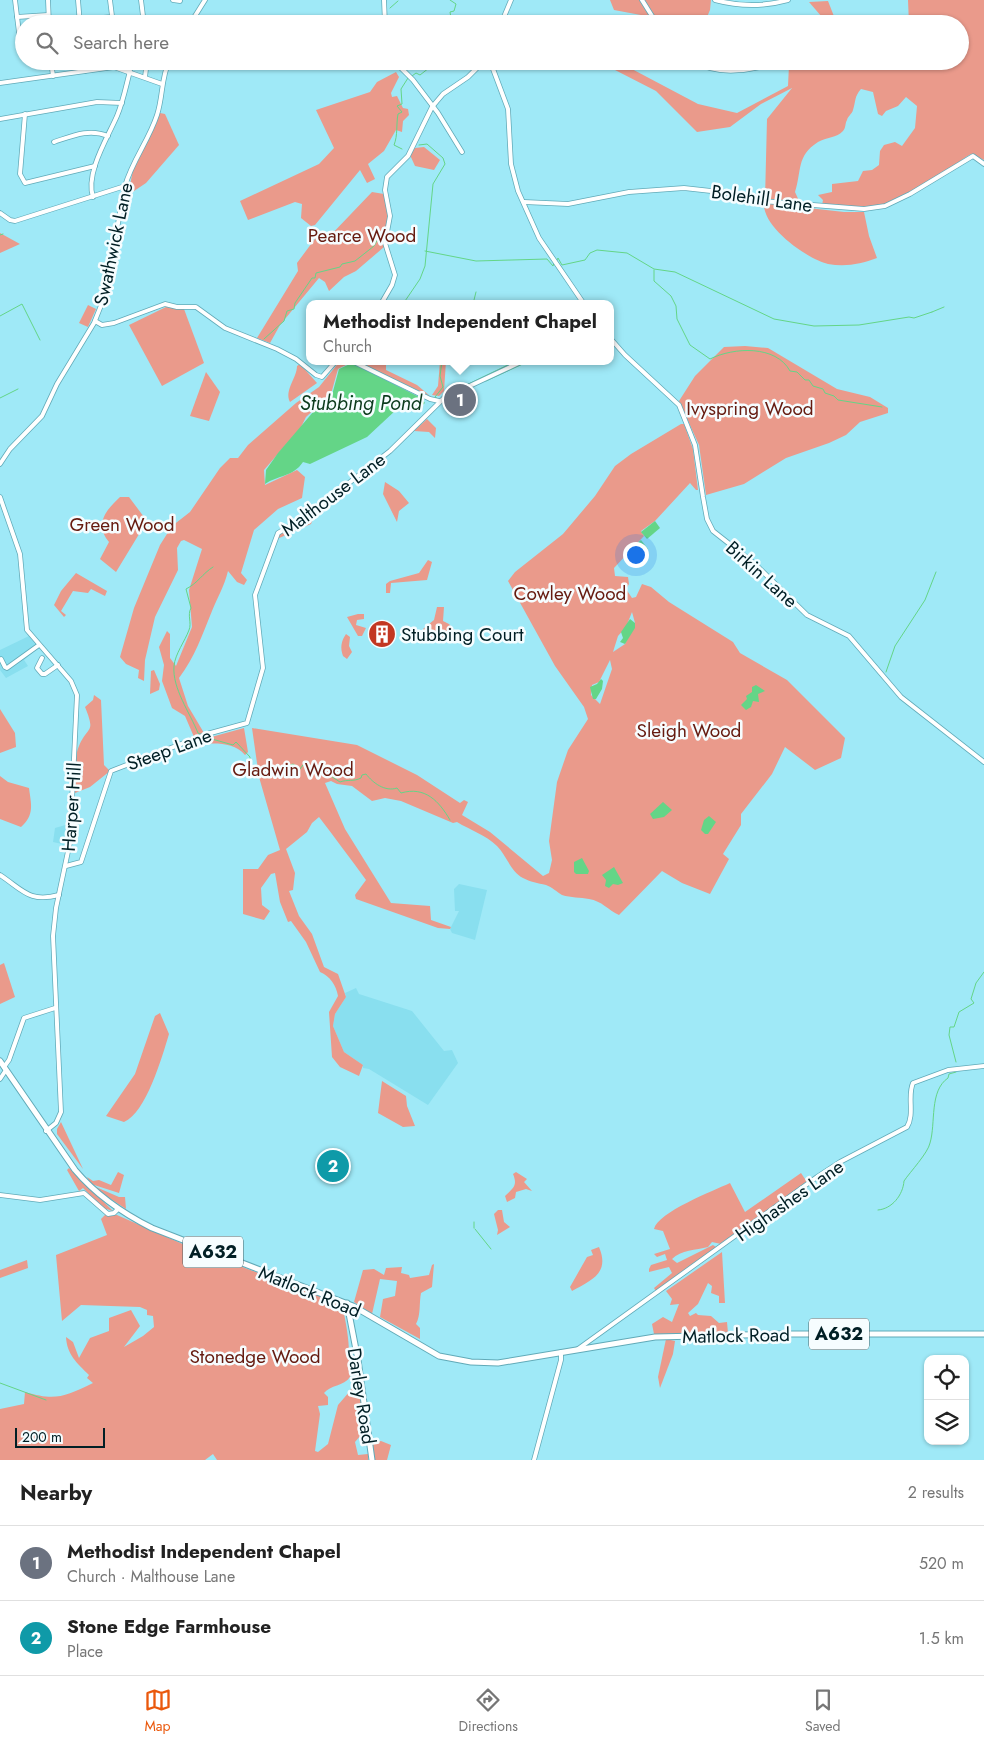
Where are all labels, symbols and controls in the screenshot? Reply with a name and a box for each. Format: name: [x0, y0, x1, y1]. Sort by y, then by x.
search box: [15, 15, 969, 70]
icon: search: [33, 29, 61, 57]
text: Search here: [73, 29, 169, 56]
street label: Bolehill Lane: [710, 178, 814, 219]
street label: Swathwick Lane: [87, 180, 140, 308]
park label: Pearce Wood: [308, 222, 416, 249]
popup: [306, 300, 614, 365]
text: Methodist Independent Chapel: [323, 308, 597, 335]
text: Church: [323, 335, 372, 358]
pin: 1: [444, 381, 476, 419]
water label: Stubbing Pond: [300, 389, 423, 418]
park label: Ivyspring Wood: [686, 395, 814, 422]
street label: Malthouse Lane: [276, 446, 391, 543]
park label: Green Wood: [69, 511, 175, 538]
street label: Birkin Lane: [720, 535, 804, 614]
your location: [623, 542, 649, 568]
park label: Cowley Wood: [514, 580, 626, 607]
building icon: Stubbing Court: [367, 619, 397, 649]
place label: Stubbing Court: [401, 621, 524, 648]
park label: Sleigh Wood: [637, 717, 741, 744]
street label: Steep Lane: [123, 722, 216, 777]
park label: Gladwin Wood: [232, 756, 354, 783]
street label: Harper Hill: [55, 762, 88, 853]
pin: 2: [317, 1147, 349, 1185]
street label: Highashes Lane: [730, 1153, 849, 1248]
road number: A632: [183, 1236, 243, 1268]
street label: Matlock Road: [255, 1259, 365, 1324]
road number: A632: [809, 1318, 869, 1350]
street label: Matlock Road: [682, 1321, 790, 1350]
park label: Stonedge Wood: [189, 1343, 321, 1370]
street label: Darley Road: [341, 1346, 382, 1446]
map controls: [924, 1355, 969, 1445]
button: locate: [924, 1355, 969, 1400]
button: layers: [924, 1400, 969, 1445]
scale bar: [15, 1425, 105, 1448]
text: 200 m: [22, 1427, 62, 1447]
text: Nearby: [20, 1478, 92, 1508]
text: 2 results: [908, 1481, 964, 1504]
text: Methodist Independent Chapel: [67, 1538, 341, 1565]
text: 1: [32, 1552, 40, 1575]
text: 520 m: [919, 1552, 964, 1575]
text: Church · Malthouse Lane: [67, 1565, 235, 1588]
text: Stone Edge Farmhouse: [67, 1613, 271, 1640]
text: 2: [31, 1627, 41, 1650]
text: 1.5 km: [919, 1627, 964, 1650]
text: Place: [67, 1640, 103, 1663]
tab: Map: [144, 1686, 172, 1736]
tab: Directions: [459, 1686, 518, 1736]
tab: Saved: [805, 1686, 840, 1736]

